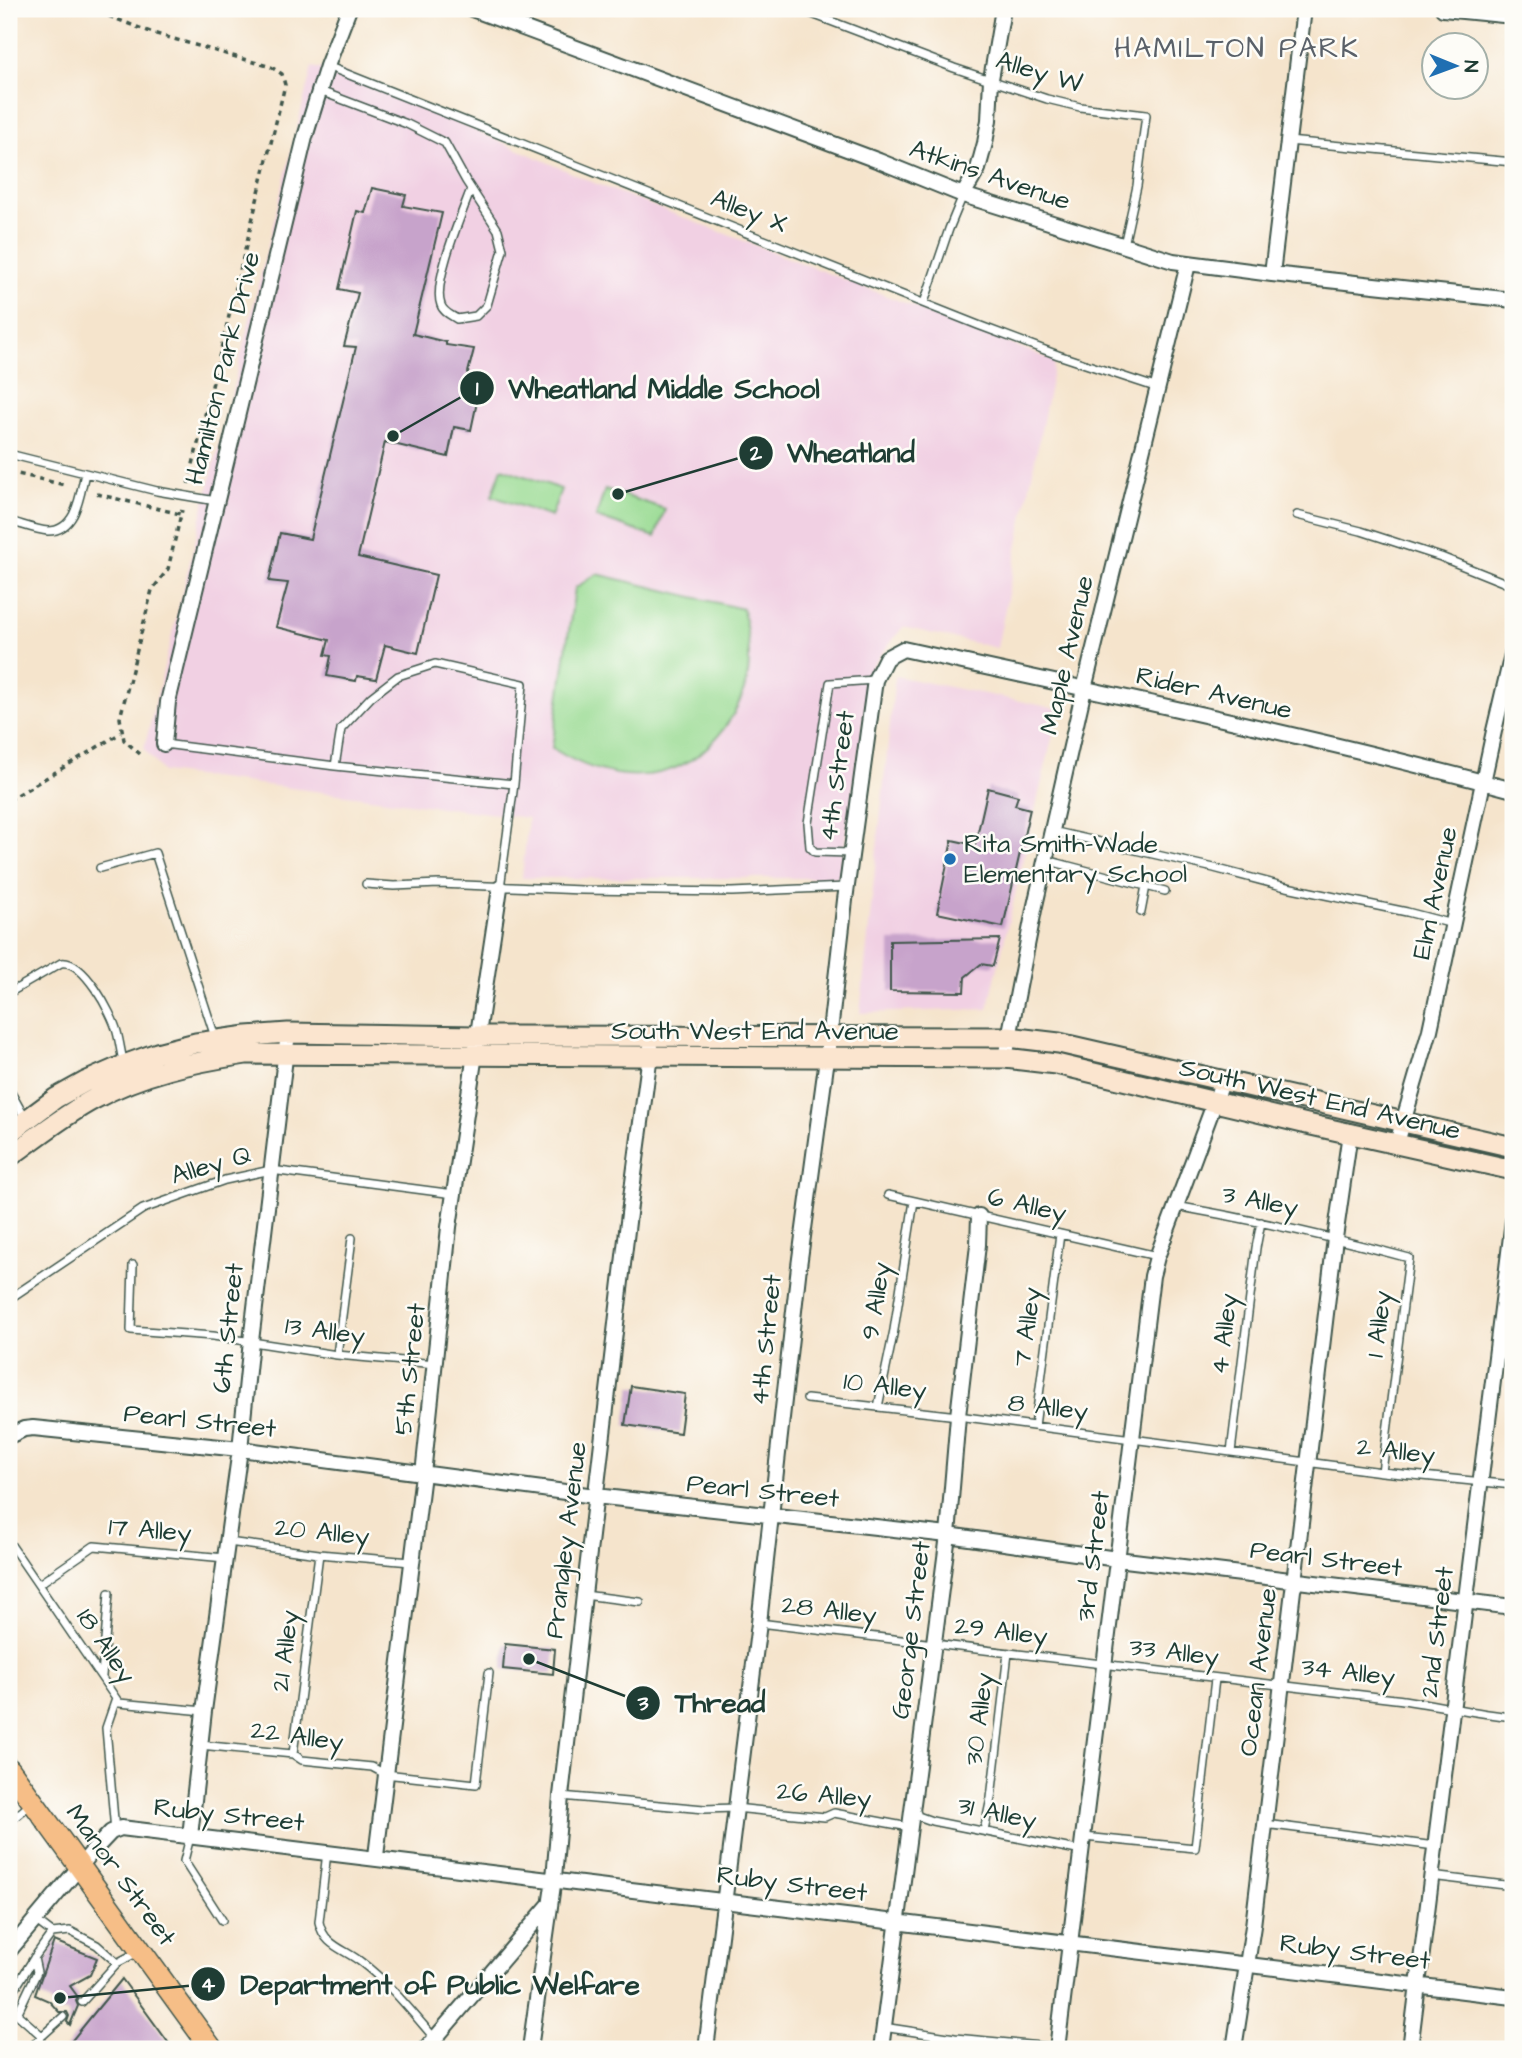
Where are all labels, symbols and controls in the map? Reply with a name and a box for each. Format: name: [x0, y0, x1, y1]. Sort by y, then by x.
district label: HAMILTON PARK: [1114, 29, 1360, 68]
north arrow: [1420, 32, 1490, 102]
street label: Alley W: [991, 42, 1087, 104]
text: N: [1457, 60, 1484, 73]
street label: Atkins Avenue: [905, 131, 1075, 219]
street label: Alley X: [705, 180, 792, 244]
street label: Hamilton Park Drive: [177, 248, 269, 488]
callout: Wheatland Middle School: [460, 363, 834, 412]
text: Wheatland Middle School: [507, 370, 820, 409]
text: 1: [476, 374, 479, 403]
callout: Wheatland: [738, 428, 929, 477]
text: Wheatland: [786, 434, 916, 473]
text: 2: [749, 439, 763, 468]
street label: Maple Avenue: [1031, 572, 1103, 738]
street label: Rider Avenue: [1132, 658, 1296, 728]
street label: 4th Street: [810, 708, 864, 844]
street label: Elm Avenue: [1403, 823, 1467, 963]
place label: Rita Smith-Wade Elementary School: [964, 826, 1187, 894]
marker: Rita Smith-Wade Elementary School: [942, 851, 958, 867]
street label: South West End Avenue: [611, 1013, 899, 1049]
street label: South West End Avenue: [1176, 1049, 1464, 1149]
street label: Alley Q: [167, 1136, 256, 1196]
street label: 3 Alley: [1218, 1176, 1301, 1228]
street label: 6 Alley: [984, 1178, 1070, 1233]
street label: 9 Alley: [852, 1259, 902, 1343]
street label: 6th Street: [203, 1261, 253, 1395]
street label: 4th Street: [741, 1272, 791, 1407]
street label: 7 Alley: [1004, 1285, 1052, 1369]
street label: 1 Alley: [1357, 1289, 1403, 1360]
street label: 4 Alley: [1201, 1291, 1249, 1377]
street label: 5th Street: [385, 1301, 435, 1437]
street label: 13 Alley: [283, 1308, 367, 1356]
street label: 10 Alley: [841, 1363, 929, 1411]
street label: 8 Alley: [1006, 1384, 1090, 1432]
street label: Pearl Street: [122, 1395, 278, 1447]
street label: 2 Alley: [1355, 1428, 1437, 1476]
street label: Prangley Avenue: [536, 1440, 598, 1641]
street label: Pearl Street: [685, 1465, 841, 1517]
street label: 3rd Street: [1067, 1488, 1119, 1623]
street label: 17 Alley: [107, 1508, 193, 1554]
street label: 20 Alley: [273, 1509, 371, 1557]
street label: Pearl Street: [1248, 1532, 1405, 1586]
street label: George Street: [882, 1538, 942, 1721]
street label: 2nd Street: [1411, 1564, 1463, 1700]
street label: 28 Alley: [779, 1586, 879, 1636]
street label: Ocean Avenue: [1230, 1586, 1286, 1758]
street label: 18 Alley: [66, 1601, 144, 1692]
street label: 29 Alley: [952, 1607, 1049, 1657]
street label: 21 Alley: [262, 1608, 310, 1694]
street label: 33 Alley: [1127, 1629, 1221, 1677]
street label: 34 Alley: [1299, 1648, 1397, 1698]
street label: 30 Alley: [955, 1671, 1005, 1768]
callout: Thread: [626, 1678, 779, 1727]
text: Thread: [674, 1684, 766, 1723]
text: 3: [637, 1689, 649, 1718]
street label: 22 Alley: [248, 1712, 346, 1762]
street label: 26 Alley: [775, 1773, 873, 1819]
street label: 31 Alley: [954, 1787, 1040, 1841]
street label: Ruby Street: [152, 1789, 307, 1843]
street label: Manor Street: [57, 1797, 185, 1954]
street label: Ruby Street: [715, 1857, 870, 1913]
street label: Ruby Street: [1278, 1925, 1433, 1981]
callout: Department of Public Welfare: [191, 1960, 654, 2009]
text: Department of Public Welfare: [240, 1966, 640, 2006]
text: 4: [201, 1971, 216, 2000]

